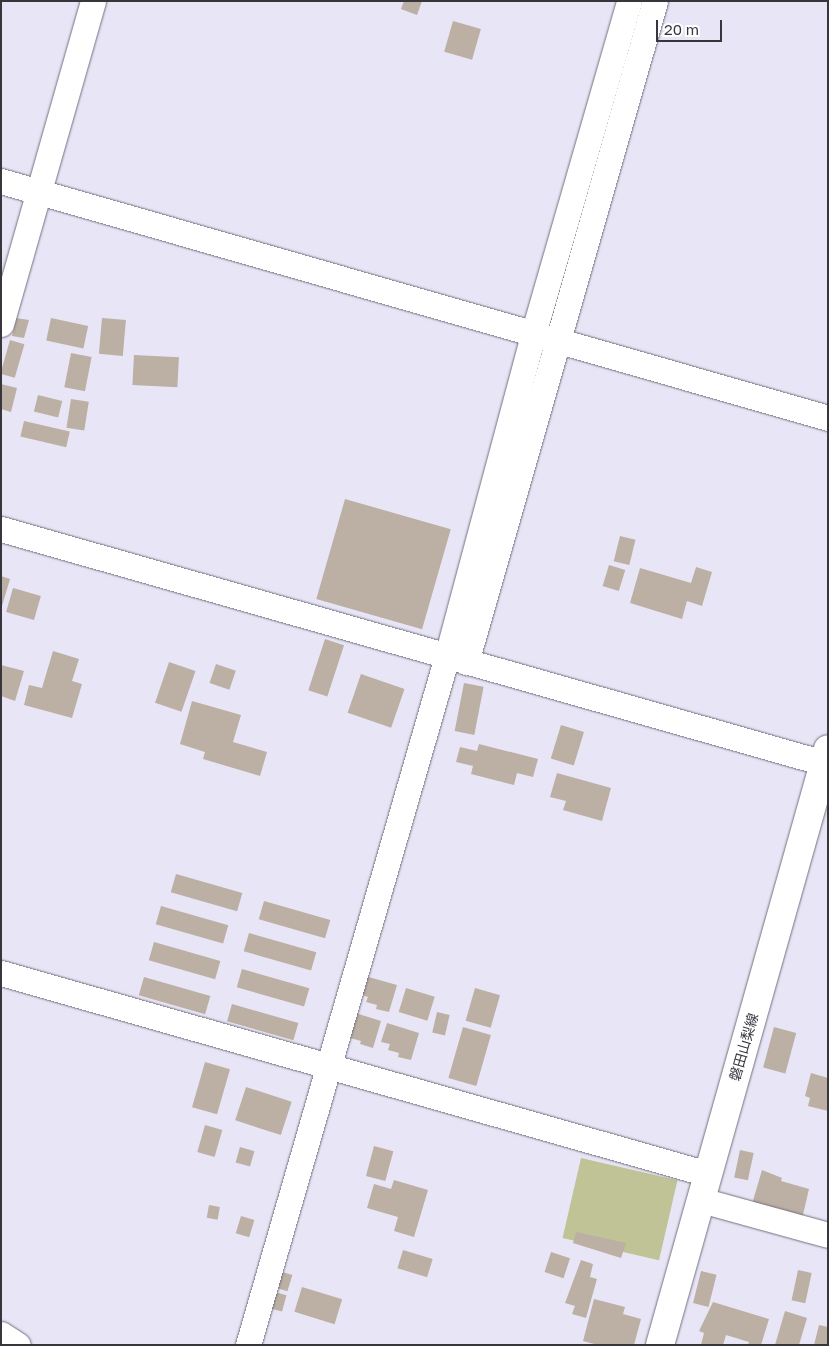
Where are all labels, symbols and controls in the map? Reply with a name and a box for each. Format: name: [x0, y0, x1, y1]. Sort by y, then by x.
scale bar: [659, 10, 725, 42]
text: 20 m: [664, 20, 699, 38]
street label: 磐田山梨線: [726, 1011, 762, 1083]

